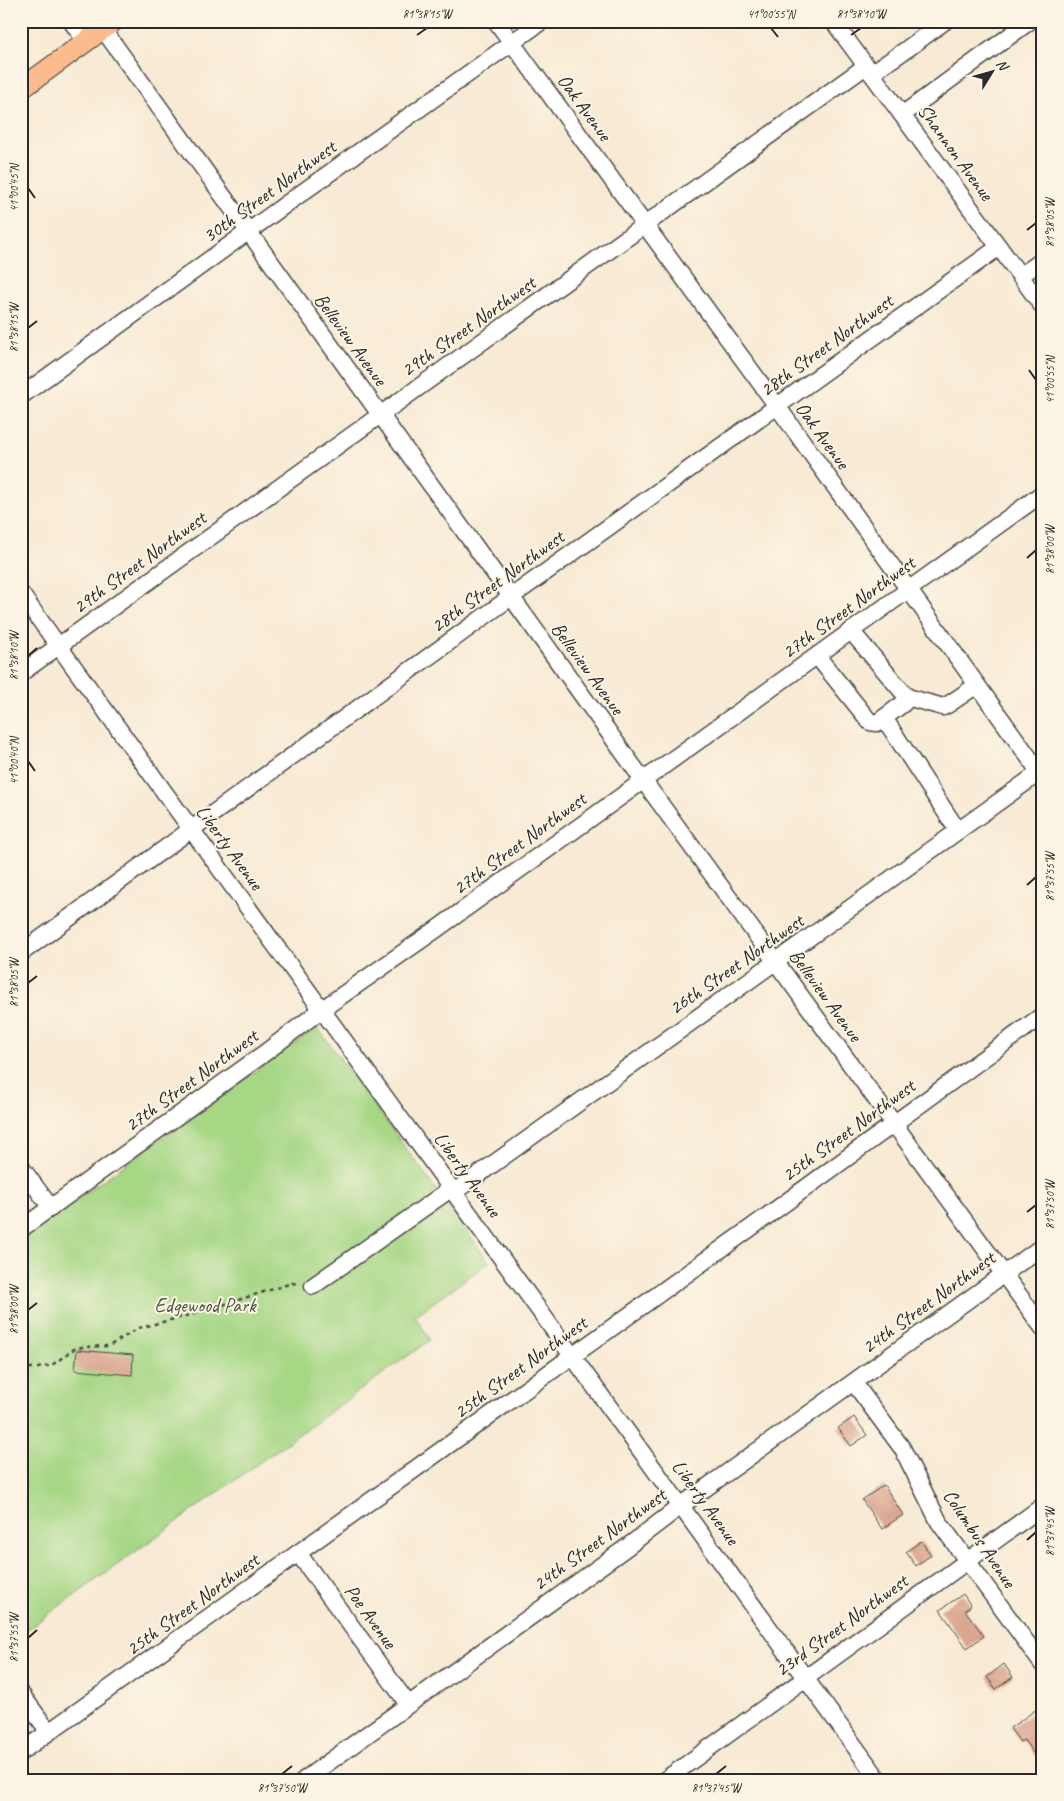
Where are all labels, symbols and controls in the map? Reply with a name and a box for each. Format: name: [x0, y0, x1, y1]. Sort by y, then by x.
text: 81°38'15"W: [403, 6, 454, 22]
text: 41°00'55"N: [747, 6, 796, 22]
text: 81°38'10"W: [837, 6, 888, 22]
north arrow: [966, 48, 1016, 98]
text: N: [993, 56, 1013, 75]
street label: Oak Avenue: [552, 69, 618, 147]
street label: Shannon Avenue: [912, 99, 1000, 207]
street label: 30th Street Northwest: [198, 133, 343, 248]
text: 41°00'45"N: [6, 163, 22, 212]
text: 81°38'05"W: [1042, 196, 1058, 247]
street label: 29th Street Northwest: [396, 269, 542, 382]
street label: 28th Street Northwest: [755, 287, 900, 402]
street label: Belleview Avenue: [309, 288, 393, 392]
text: 81°38'15"W: [6, 301, 22, 352]
text: 41°00'55"N: [1042, 355, 1058, 404]
street label: Oak Avenue: [790, 397, 856, 475]
street label: 29th Street Northwest: [68, 504, 213, 619]
street label: 28th Street Northwest: [426, 523, 571, 638]
text: 81°38'00"W: [1042, 523, 1058, 574]
street label: 27th Street Northwest: [777, 549, 922, 664]
street label: Belleview Avenue: [546, 617, 630, 721]
text: 81°38'10"W: [6, 629, 22, 680]
text: 41°00'40"N: [6, 736, 22, 785]
street label: 27th Street Northwest: [448, 785, 593, 900]
street label: Liberty Avenue: [190, 800, 270, 896]
text: 81°37'55"W: [1042, 850, 1058, 901]
street label: 26th Street Northwest: [664, 907, 810, 1020]
street label: Belleview Avenue: [784, 944, 868, 1048]
text: 81°38'05"W: [6, 956, 22, 1007]
street label: 27th Street Northwest: [120, 1022, 265, 1137]
street label: 25th Street Northwest: [777, 1072, 922, 1187]
street label: Liberty Avenue: [428, 1127, 508, 1223]
text: 81°37'50"W: [1042, 1178, 1058, 1229]
street label: 24th Street Northwest: [857, 1244, 1002, 1359]
text: 81°38'00"W: [6, 1283, 22, 1334]
park label: Edgewood Park: [155, 1293, 257, 1318]
street label: 25th Street Northwest: [449, 1309, 594, 1424]
street label: Liberty Avenue: [666, 1455, 746, 1551]
street label: 24th Street Northwest: [528, 1481, 673, 1596]
street label: Columbus Avenue: [938, 1484, 1022, 1593]
text: 81°37'45"W: [1042, 1505, 1058, 1556]
street label: 25th Street Northwest: [121, 1546, 266, 1661]
street label: 23rd Street Northwest: [770, 1567, 915, 1682]
street label: Poe Avenue: [339, 1579, 403, 1654]
text: 81°37'55"W: [6, 1611, 22, 1662]
text: 81°37'50"W: [258, 1780, 309, 1796]
text: 81°37'45"W: [692, 1780, 743, 1796]

